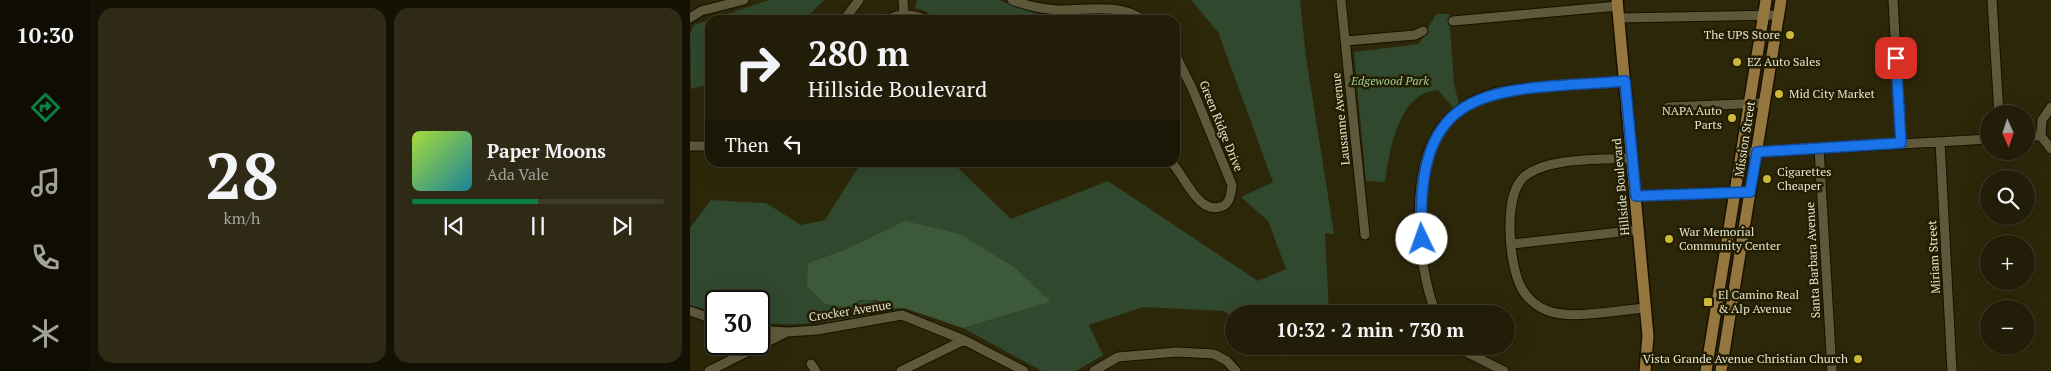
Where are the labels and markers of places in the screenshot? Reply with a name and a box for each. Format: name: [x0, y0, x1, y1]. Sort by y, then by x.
place label: The UPS Store: [1704, 27, 1780, 42]
marker: The UPS Store: [1784, 29, 1796, 41]
pin: [1875, 37, 1917, 79]
place label: EZ Auto Sales: [1747, 54, 1820, 69]
marker: EZ Auto Sales: [1731, 56, 1743, 68]
place label: Mid City Market: [1789, 86, 1876, 101]
marker: Mid City Market: [1773, 88, 1785, 100]
place label: NAPA Auto Parts: [1662, 103, 1722, 132]
marker: NAPA Auto Parts: [1726, 112, 1738, 124]
place label: Cigarettes Cheaper: [1777, 164, 1831, 193]
marker: Cigarettes Cheaper: [1761, 173, 1773, 185]
place label: War Memorial Community Center: [1679, 224, 1781, 253]
marker: War Memorial Community Center: [1663, 233, 1675, 245]
place label: El Camino Real & Alp Avenue: [1718, 287, 1799, 316]
marker: El Camino Real & Alp Avenue: [1702, 296, 1714, 308]
place label: Vista Grande Avenue Christian Church: [1643, 351, 1848, 366]
marker: Vista Grande Avenue Christian Church: [1852, 353, 1864, 365]

